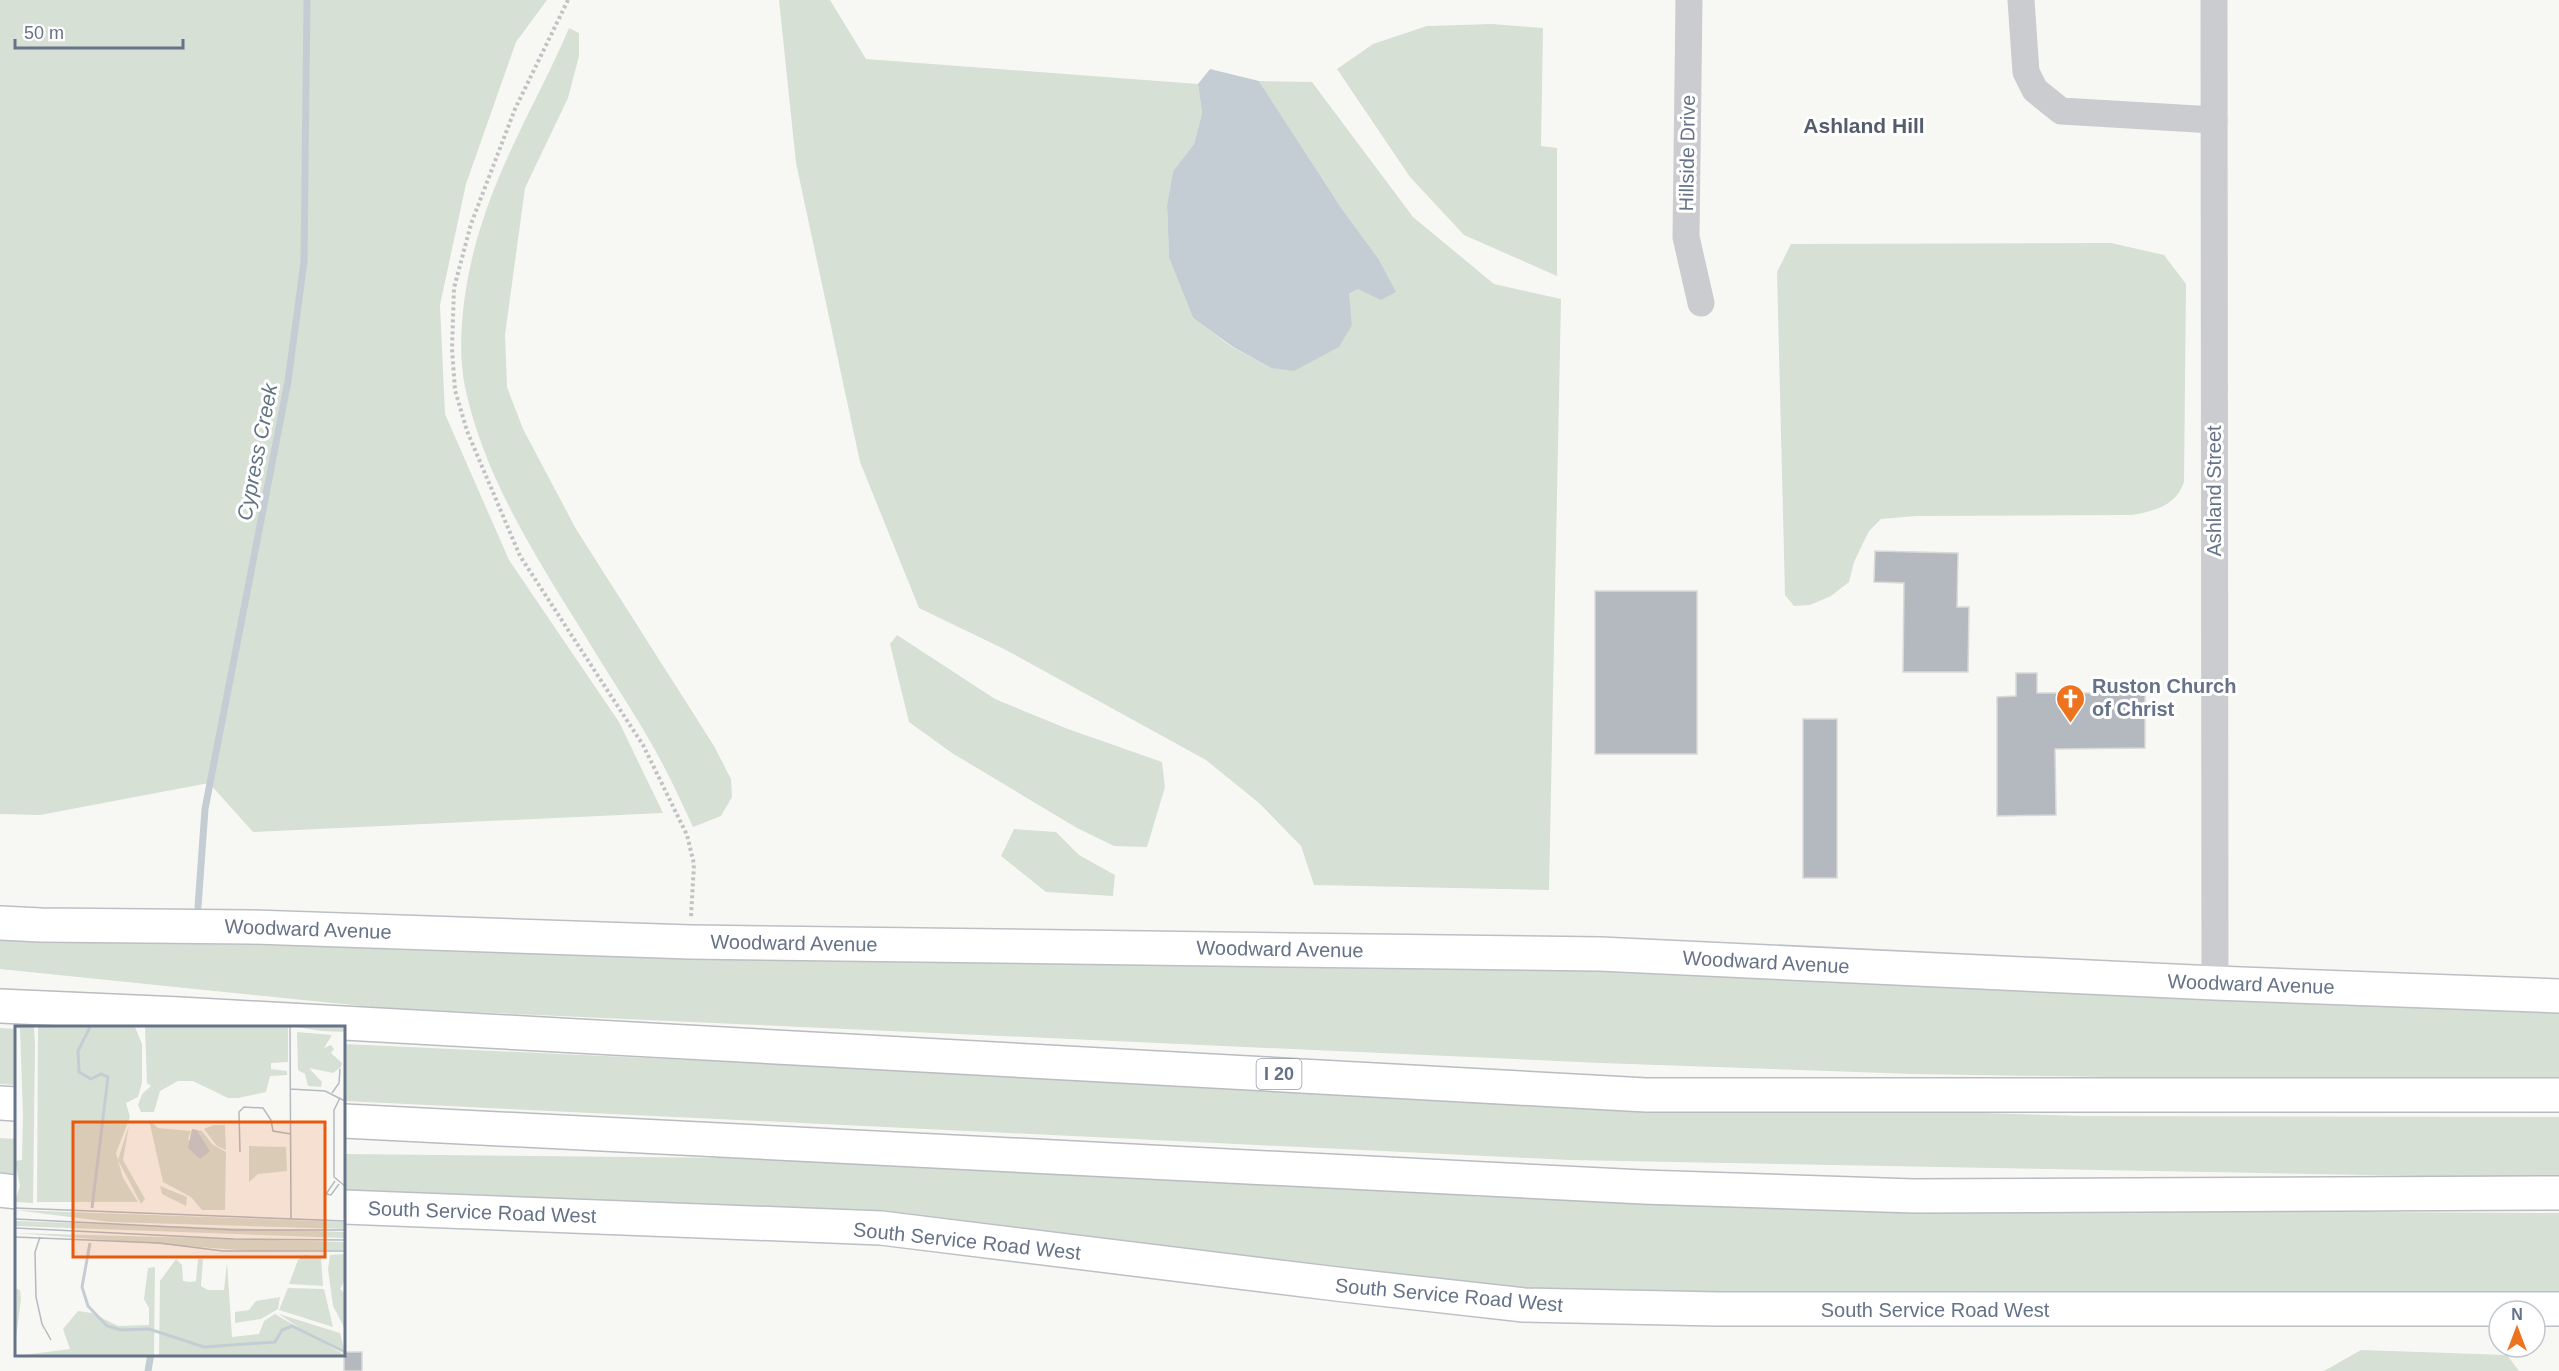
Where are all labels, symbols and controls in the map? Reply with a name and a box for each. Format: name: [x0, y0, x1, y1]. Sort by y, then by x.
scale bar: [15, 12, 183, 50]
text: 50 m: [24, 23, 64, 43]
street label: Hillside Drive: [1675, 94, 1699, 212]
district label: Ashland Hill: [1803, 114, 1925, 137]
water label: Cypress Creek: [232, 380, 282, 522]
street label: Ashland Street: [2203, 425, 2225, 557]
place label: Ruston Church of Christ: [2092, 675, 2236, 720]
church icon: Ruston Church of Christ: [2055, 682, 2087, 724]
street label: Woodward Avenue: [224, 915, 392, 943]
street label: Woodward Avenue: [710, 931, 878, 955]
street label: Woodward Avenue: [1196, 937, 1364, 961]
street label: Woodward Avenue: [1682, 947, 1850, 977]
street label: Woodward Avenue: [2167, 970, 2335, 998]
inset map: [15, 1026, 345, 1356]
road number: I 20: [1256, 1059, 1302, 1089]
street label: South Service Road West: [367, 1197, 597, 1227]
street label: South Service Road West: [852, 1218, 1082, 1264]
street label: South Service Road West: [1334, 1274, 1564, 1316]
street label: South Service Road West: [1821, 1299, 2050, 1321]
north arrow: [2487, 1299, 2547, 1359]
text: N: [2511, 1306, 2523, 1323]

